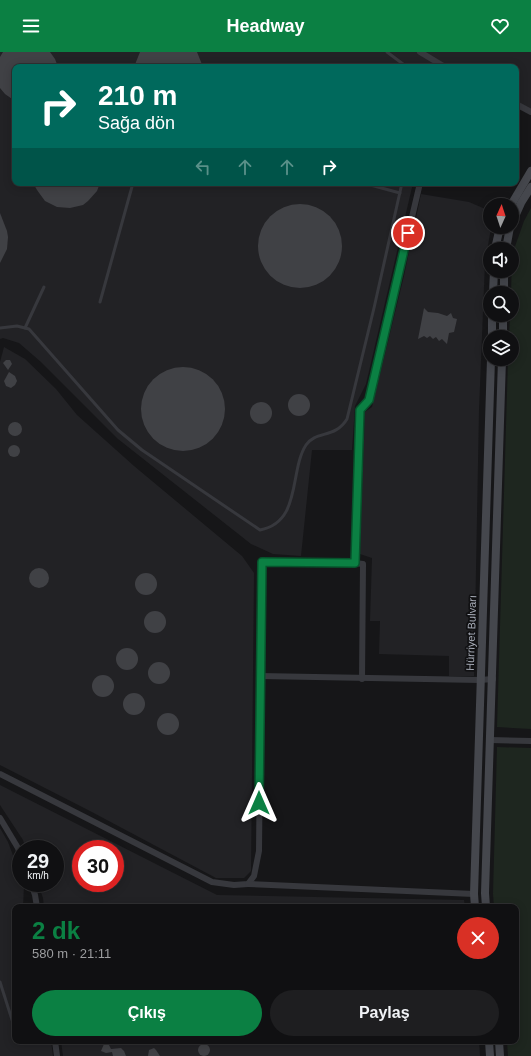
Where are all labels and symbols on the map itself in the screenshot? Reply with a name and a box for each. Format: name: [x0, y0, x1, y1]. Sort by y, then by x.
north arrow: [483, 198, 519, 234]
pin: [391, 216, 425, 250]
street label: Hürriyet Bulvarı: [464, 595, 478, 671]
position arrow: [238, 782, 280, 824]
speed limit sign: 30: [72, 840, 124, 892]

